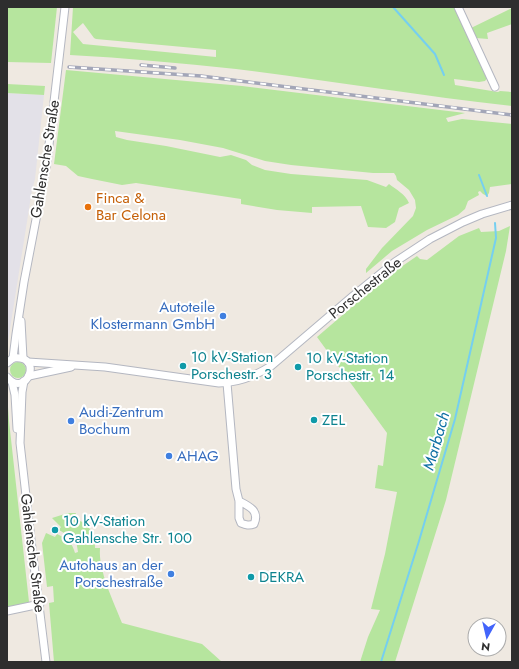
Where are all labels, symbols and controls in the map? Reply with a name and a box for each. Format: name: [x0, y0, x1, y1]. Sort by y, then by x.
street label: Gahlensche Straße: [25, 98, 65, 220]
place label: Finca & Bar Celona: [96, 187, 166, 226]
marker: Finca & Bar Celona: [83, 202, 93, 212]
street label: Porschestraße: [324, 252, 406, 324]
place label: Autoteile Klostermann GmbH: [91, 296, 215, 335]
marker: Autoteile Klostermann GmbH: [218, 311, 228, 321]
place label: 10 kV-Station Porschestr. 3: [191, 346, 273, 385]
place label: 10 kV-Station Porschestr. 14: [306, 347, 395, 386]
marker: 10 kV-Station Porschestr. 3: [178, 361, 188, 371]
marker: 10 kV-Station Porschestr. 14: [293, 362, 303, 372]
place label: Audi-Zentrum Bochum: [79, 401, 164, 440]
place label: ZEL: [322, 409, 345, 431]
water label: Marbach: [417, 409, 455, 473]
marker: ZEL: [309, 415, 319, 425]
marker: Audi-Zentrum Bochum: [66, 416, 76, 426]
place label: AHAG: [177, 445, 219, 467]
marker: AHAG: [164, 451, 174, 461]
street label: Gahlensche Straße: [15, 492, 51, 614]
place label: 10 kV-Station Gahlensche Str. 100: [63, 510, 192, 549]
marker: 10 kV-Station Gahlensche Str. 100: [50, 525, 60, 535]
place label: Autohaus an der Porschestraße: [59, 554, 164, 593]
place label: DEKRA: [259, 566, 304, 588]
marker: Autohaus an der Porschestraße: [166, 569, 176, 579]
marker: DEKRA: [246, 572, 256, 582]
north arrow: [467, 617, 507, 657]
text: N: [480, 638, 491, 655]

